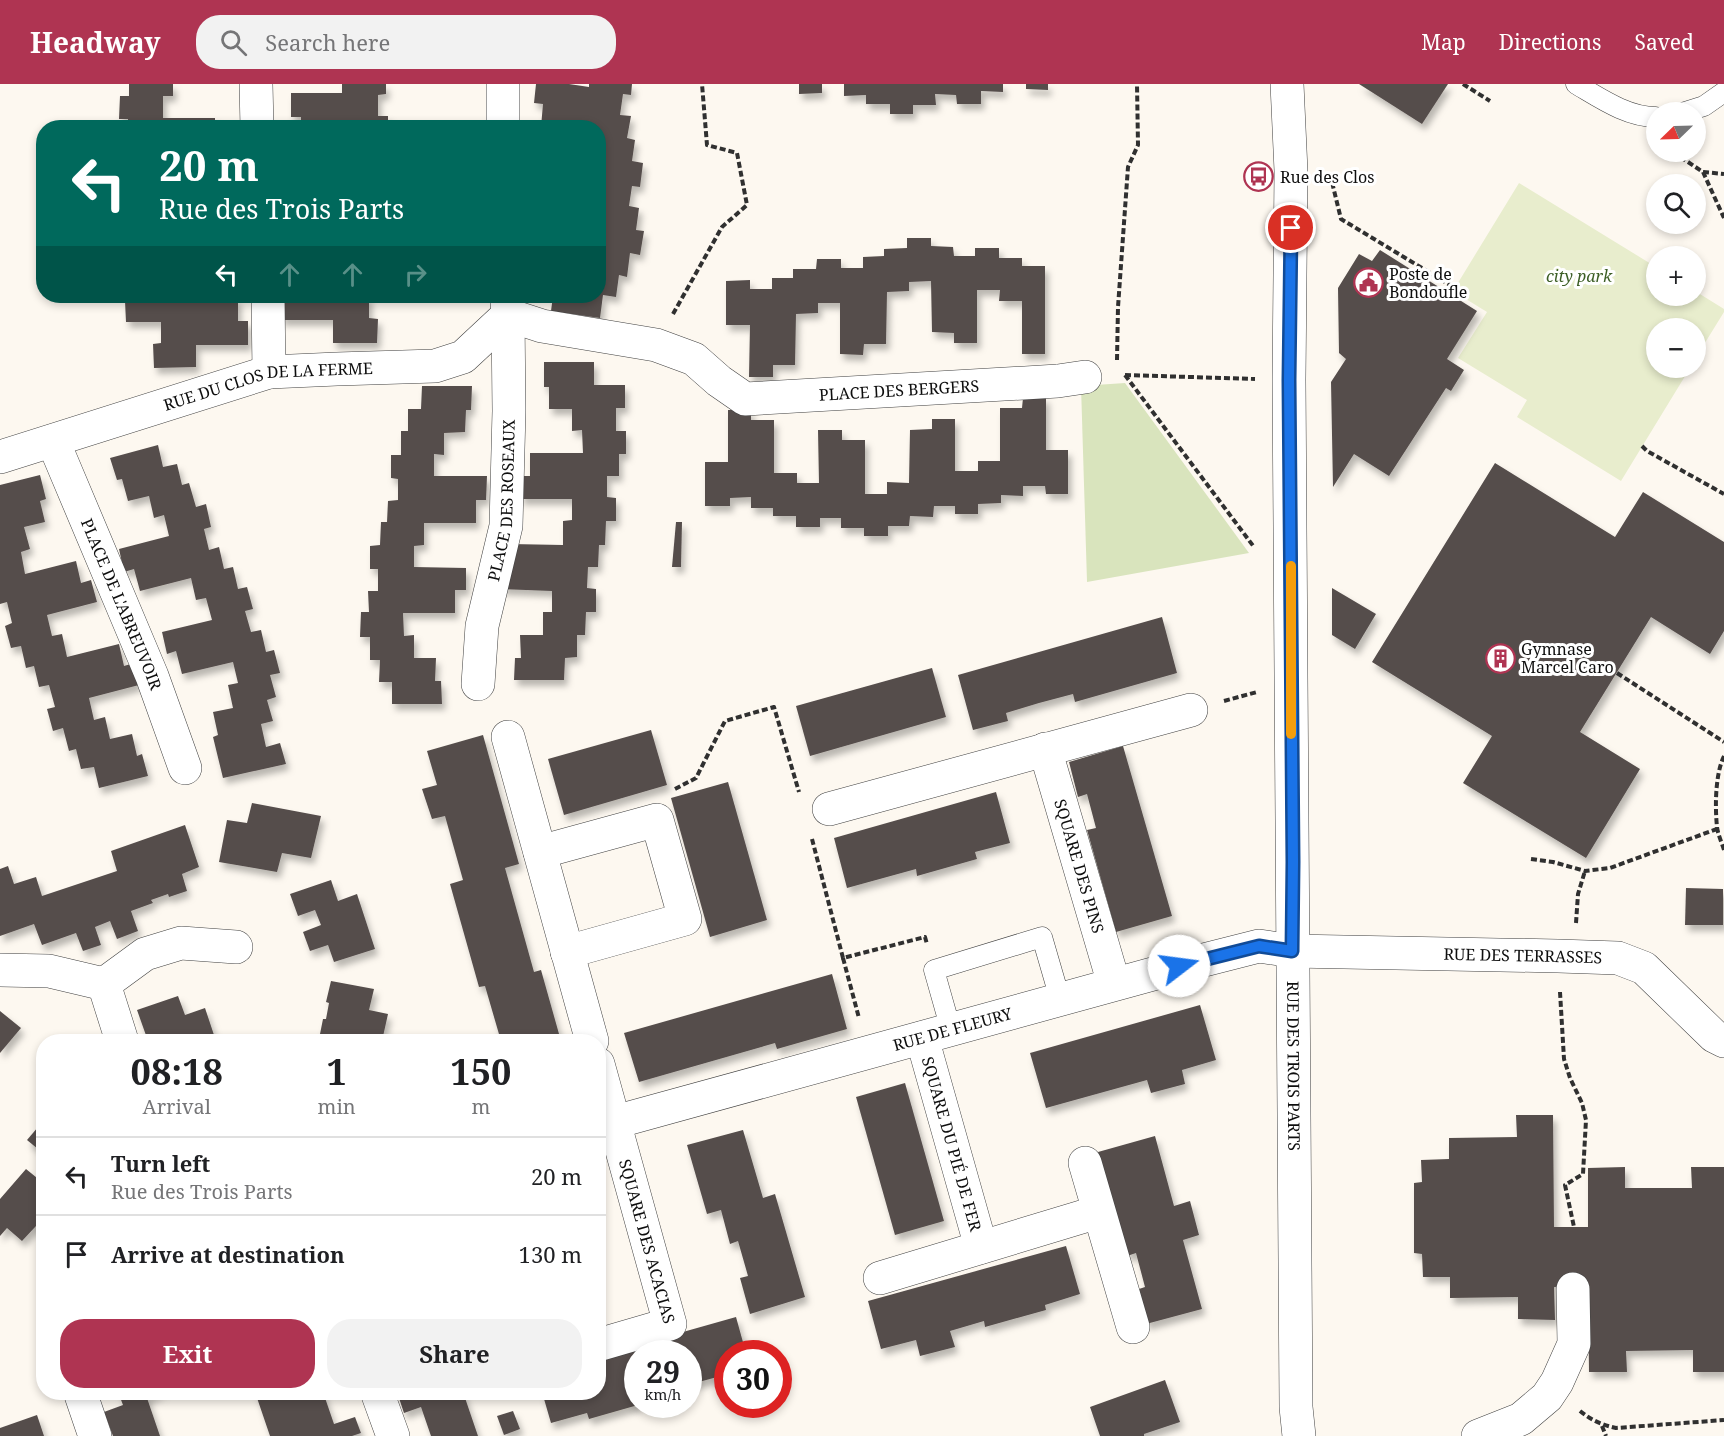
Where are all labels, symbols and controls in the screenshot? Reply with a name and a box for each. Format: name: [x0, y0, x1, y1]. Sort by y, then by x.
search box: [196, 15, 616, 69]
text: Headway: [30, 23, 160, 61]
icon: search: [217, 26, 250, 59]
text: Search here: [265, 27, 390, 57]
text: Map: [1421, 28, 1466, 56]
text: Directions: [1499, 28, 1601, 56]
text: Saved: [1634, 28, 1694, 56]
north arrow: [1646, 102, 1706, 162]
map controls: [1646, 102, 1706, 378]
text: 20 m: [159, 136, 259, 193]
icon: left: [60, 144, 138, 222]
bus stop icon: Rue des Clos: [1243, 161, 1275, 193]
place label: Rue des Clos: [1280, 166, 1374, 188]
button: search: [1646, 174, 1706, 234]
text: Rue des Trois Parts: [159, 190, 404, 227]
pin: [1265, 202, 1316, 253]
icon: arrive: [1274, 211, 1307, 244]
button: +: [1646, 246, 1706, 306]
icon: left: [210, 258, 243, 291]
icon: ahead: [273, 258, 306, 291]
icon: ahead: [336, 258, 369, 291]
icon: right: [399, 258, 432, 291]
place label: Poste de Bondoufle: [1389, 263, 1467, 303]
park label: city park: [1546, 265, 1613, 287]
public building icon: Poste de Bondoufle: [1352, 267, 1384, 299]
button: −: [1646, 318, 1706, 378]
street label: RUE DU CLOS DE LA FERME: [161, 357, 373, 416]
street label: PLACE DES BERGERS: [818, 375, 980, 406]
street label: PLACE DES ROSEAUX: [482, 419, 520, 583]
street label: PLACE DE L'ABREUVOIR: [76, 515, 167, 693]
place label: Gymnase Marcel Caro: [1521, 638, 1614, 678]
building icon: Gymnase Marcel Caro: [1484, 642, 1516, 674]
street label: SQUARE DES PINS: [1049, 796, 1109, 936]
position arrow: [1147, 934, 1211, 998]
street label: RUE DES TERRASSES: [1443, 943, 1603, 968]
street label: RUE DES TROIS PARTS: [1282, 981, 1305, 1151]
street label: RUE DE FLEURY: [890, 1002, 1015, 1056]
text: 08:18: [131, 1047, 223, 1096]
text: 1: [326, 1047, 347, 1096]
text: 150: [450, 1047, 511, 1096]
street label: SQUARE DU PIÉ DE FER: [917, 1054, 987, 1234]
text: Arrival: [143, 1093, 211, 1120]
text: min: [318, 1093, 356, 1120]
text: m: [471, 1093, 490, 1120]
text: Turn left: [111, 1148, 210, 1178]
street label: SQUARE DES ACACIAS: [614, 1157, 680, 1326]
icon: left: [60, 1160, 93, 1193]
text: 20 m: [531, 1161, 582, 1191]
text: Rue des Trois Parts: [111, 1178, 293, 1205]
icon: arrive: [60, 1238, 93, 1271]
text: Arrive at destination: [111, 1239, 345, 1269]
text: 130 m: [519, 1239, 582, 1269]
button: Exit: [60, 1319, 315, 1388]
button: Share: [327, 1319, 582, 1388]
speed limit sign: 30: [714, 1340, 792, 1418]
text: 29: [646, 1351, 680, 1392]
text: km/h: [645, 1384, 681, 1404]

